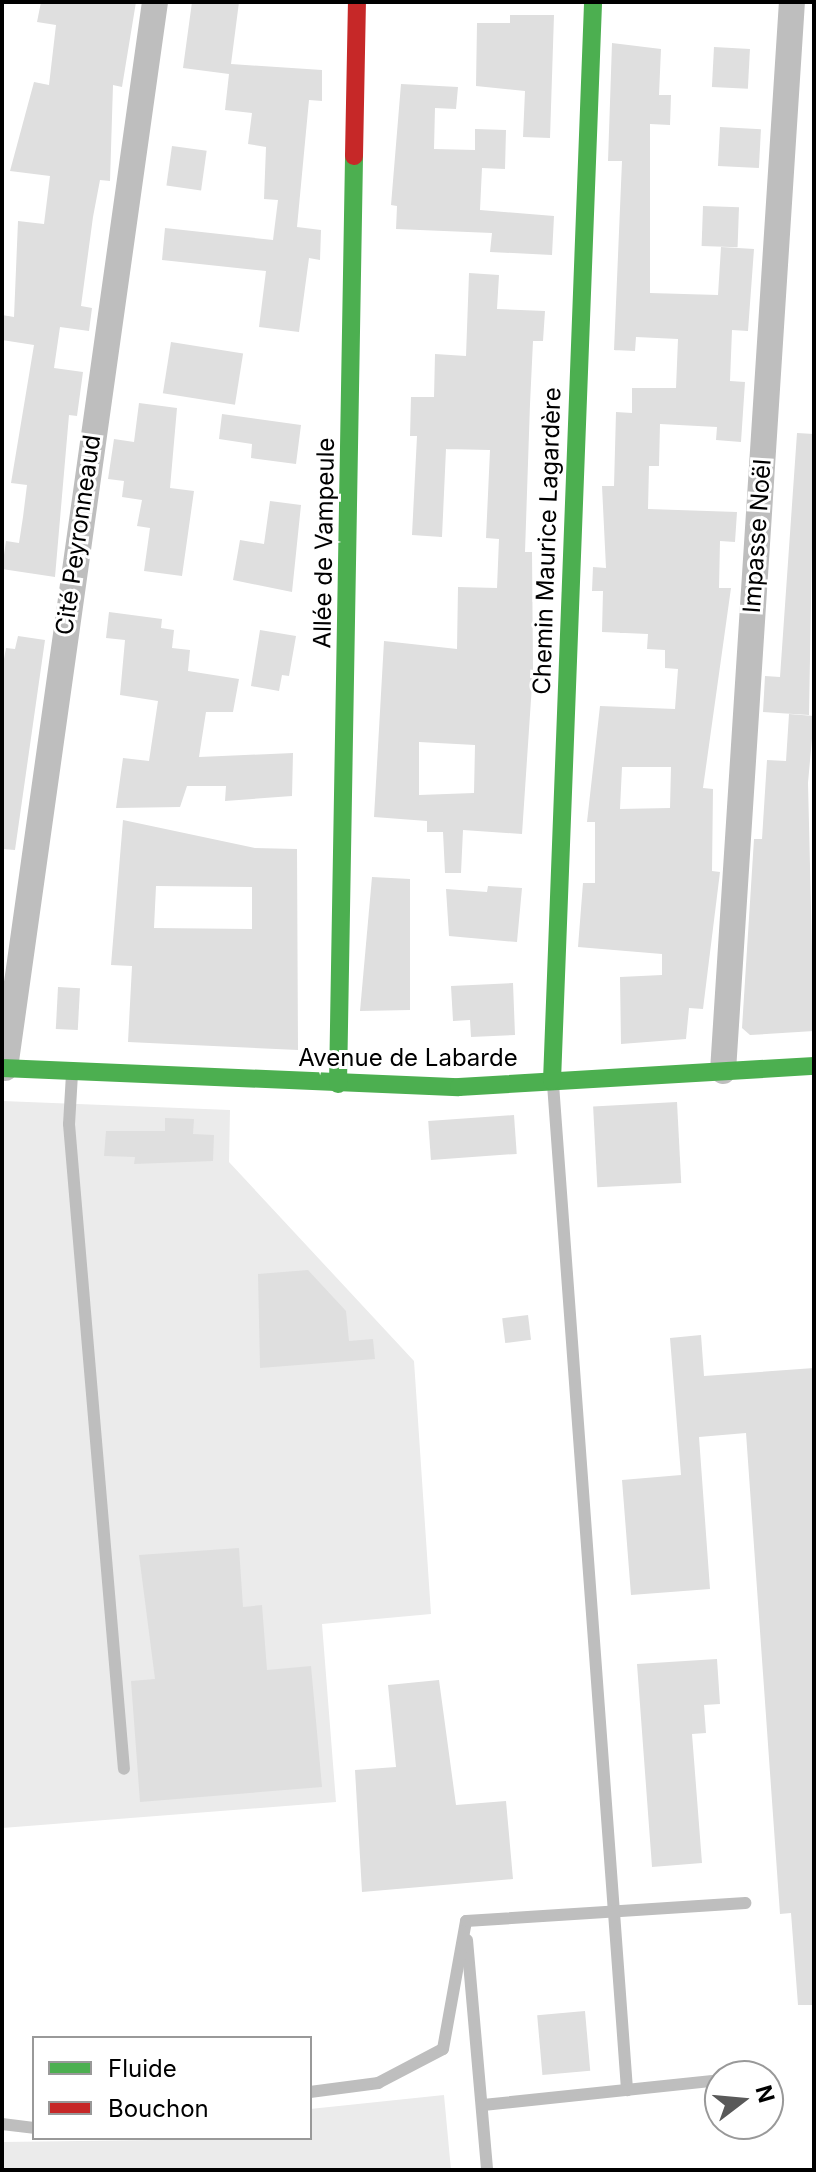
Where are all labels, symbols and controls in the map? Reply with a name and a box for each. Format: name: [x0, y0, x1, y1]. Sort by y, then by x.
street label: Chemin Maurice Lagardère: [527, 387, 567, 695]
street label: Cité Peyronneaud: [50, 433, 106, 637]
street label: Allée de Vampeule: [308, 437, 340, 649]
street label: Impasse Noël: [737, 458, 777, 614]
street label: Avenue de Labarde: [298, 1044, 518, 1072]
legend: [32, 2036, 312, 2140]
text: Fluide: [108, 2054, 177, 2083]
north arrow: [704, 2060, 784, 2140]
text: N: [750, 2082, 780, 2106]
text: Bouchon: [108, 2094, 209, 2123]

